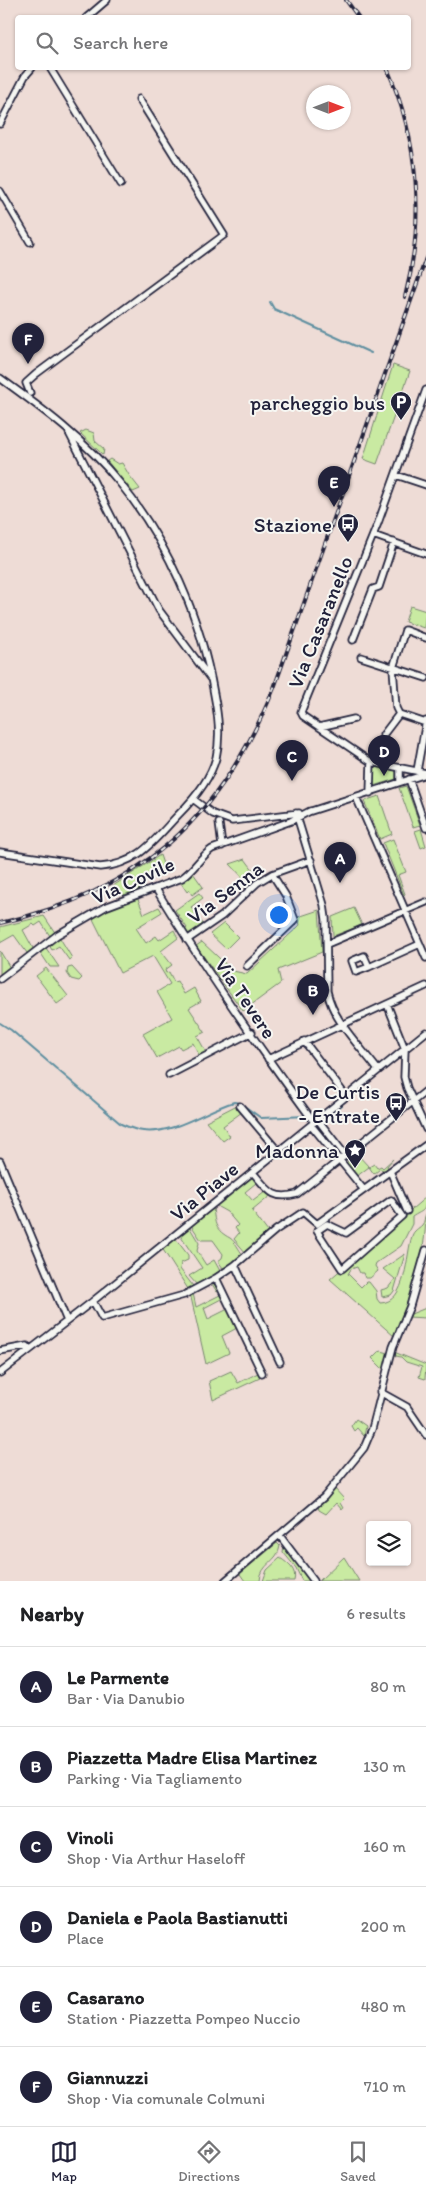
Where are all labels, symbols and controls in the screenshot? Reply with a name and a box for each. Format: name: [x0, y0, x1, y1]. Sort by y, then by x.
search box: [15, 15, 411, 70]
icon: search: [33, 29, 61, 57]
text: Search here: [73, 31, 168, 54]
north arrow: [306, 85, 351, 130]
pin: F: [12, 323, 44, 364]
place label: parcheggio bus: [250, 390, 385, 415]
parking icon: parcheggio bus: [389, 390, 413, 421]
pin: E: [318, 466, 350, 507]
place label: Stazione: [254, 512, 332, 537]
bus stop icon: Stazione: [336, 512, 360, 543]
street label: Via Casaranello: [282, 552, 358, 692]
pin: D: [368, 735, 400, 776]
pin: C: [276, 740, 308, 781]
pin: A: [324, 842, 356, 883]
street label: Via Covile: [88, 851, 178, 909]
street label: Via Senna: [182, 855, 268, 929]
your location: [266, 902, 292, 928]
street label: Via Tevere: [210, 953, 282, 1043]
pin: B: [297, 974, 329, 1015]
place label: De Curtis - Entrate: [295, 1079, 380, 1128]
bus stop icon: De Curtis - Entrate: [384, 1091, 408, 1122]
place label: Madonna: [255, 1138, 339, 1163]
place icon: Madonna: [343, 1138, 367, 1169]
street label: Via Piave: [165, 1156, 243, 1226]
map controls: [366, 1521, 411, 1566]
button: layers: [366, 1521, 411, 1566]
text: Nearby: [20, 1601, 84, 1626]
text: 6 results: [346, 1604, 406, 1623]
text: Le Parmente: [67, 1666, 169, 1689]
text: A: [31, 1677, 41, 1696]
text: 80 m: [370, 1677, 406, 1696]
text: Bar · Via Danubio: [67, 1689, 185, 1708]
text: Piazzetta Madre Elisa Martinez: [67, 1746, 317, 1769]
text: B: [31, 1757, 41, 1776]
text: 130 m: [363, 1757, 406, 1776]
text: Parking · Via Tagliamento: [67, 1769, 242, 1788]
text: Vinoli: [67, 1826, 114, 1849]
text: C: [31, 1837, 41, 1856]
text: 160 m: [363, 1837, 406, 1856]
text: Shop · Via Arthur Haseloff: [67, 1849, 245, 1868]
text: Daniela e Paola Bastianutti: [67, 1906, 288, 1929]
text: D: [31, 1917, 41, 1936]
text: 200 m: [361, 1917, 406, 1936]
text: Place: [67, 1929, 104, 1948]
text: Casarano: [67, 1986, 144, 2009]
text: E: [32, 1997, 40, 2016]
text: 480 m: [361, 1997, 406, 2016]
text: Station · Piazzetta Pompeo Nuccio: [67, 2009, 300, 2028]
text: Giannuzzi: [67, 2066, 148, 2089]
text: F: [32, 2077, 40, 2096]
text: 710 m: [364, 2077, 406, 2096]
text: Shop · Via comunale Colmuni: [67, 2089, 265, 2108]
tab: Map: [50, 2138, 78, 2185]
tab: Directions: [178, 2138, 240, 2185]
tab: Saved: [340, 2138, 376, 2185]

